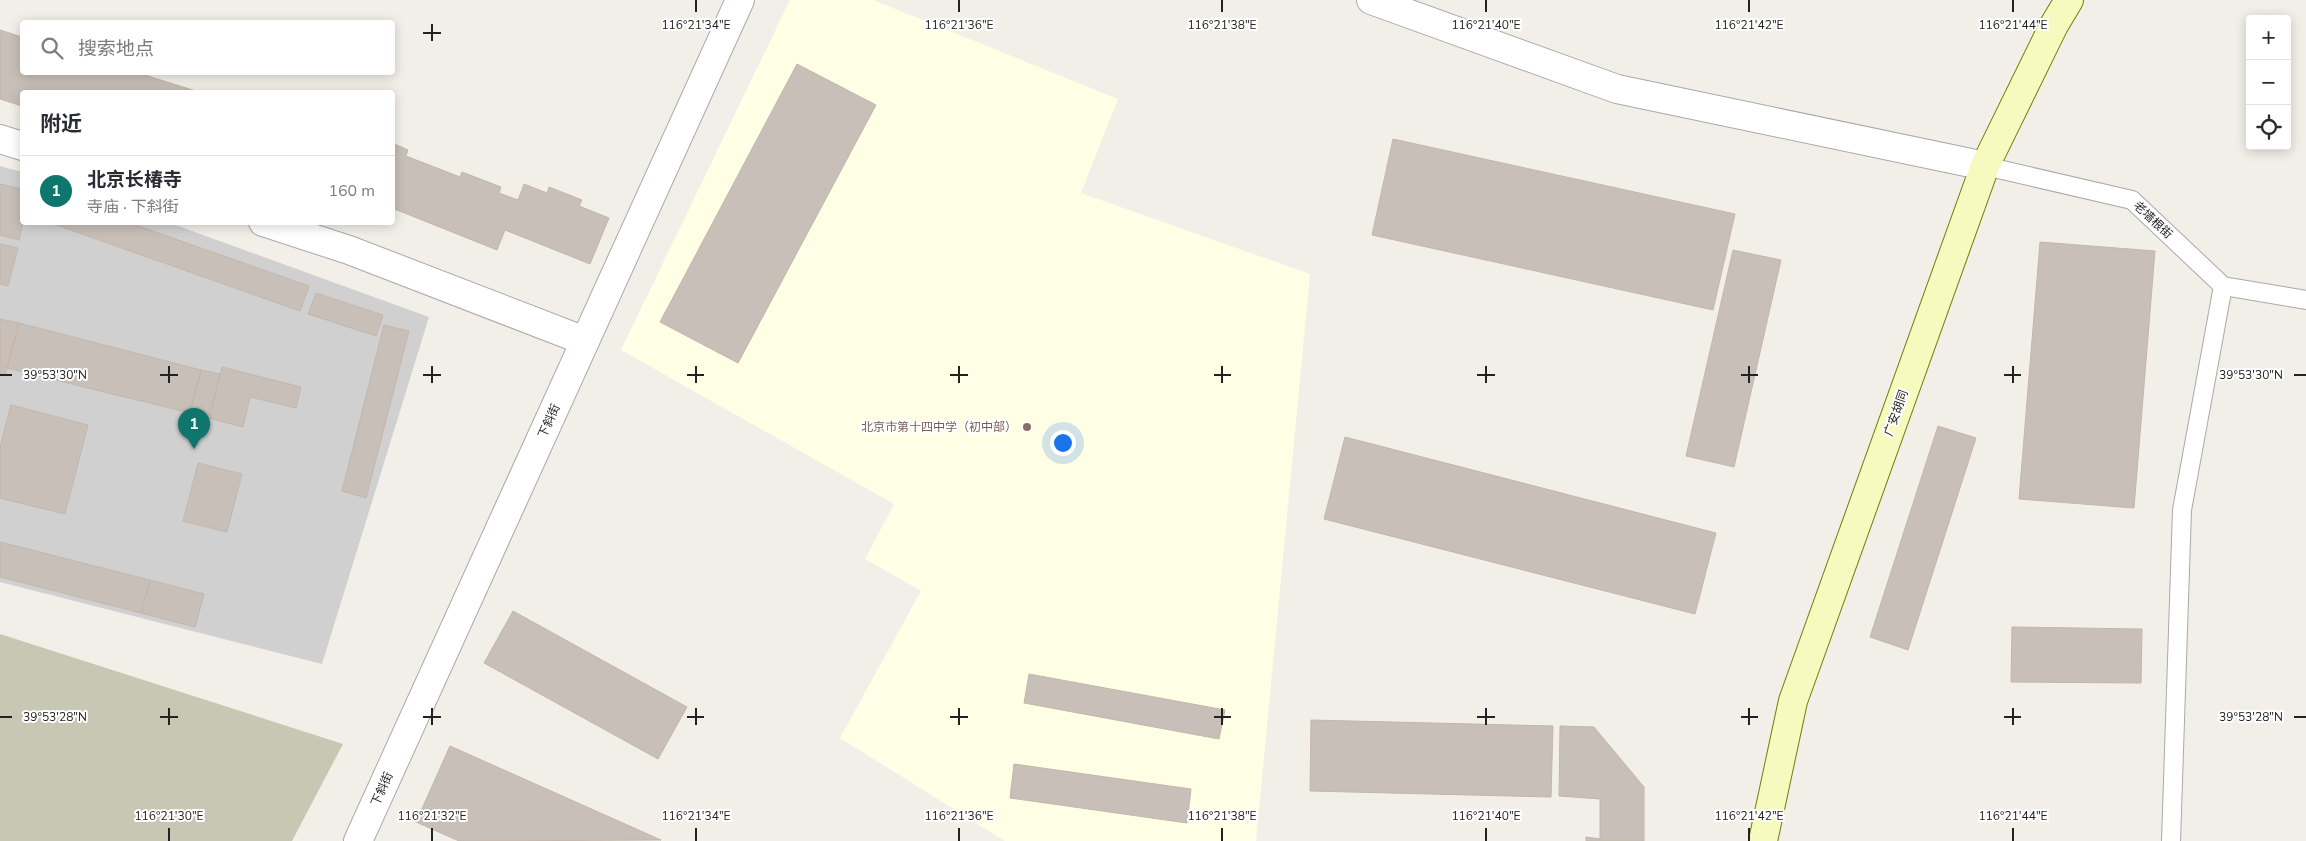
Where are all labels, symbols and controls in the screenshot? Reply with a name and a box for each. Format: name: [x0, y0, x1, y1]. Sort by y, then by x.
map controls: [2246, 15, 2291, 150]
button: +: [2246, 15, 2291, 60]
text: 116°21'34"E: [661, 17, 731, 33]
text: 116°21'36"E: [924, 17, 994, 33]
text: 116°21'38"E: [1187, 17, 1257, 33]
text: 116°21'40"E: [1451, 17, 1521, 33]
text: 116°21'42"E: [1714, 17, 1784, 33]
text: 116°21'44"E: [1978, 17, 2048, 33]
search box: [20, 20, 395, 75]
icon: search: [38, 34, 66, 62]
text: 搜索地点: [78, 36, 154, 62]
button: −: [2246, 60, 2291, 105]
button: locate: [2246, 105, 2291, 150]
text: 附近: [40, 110, 82, 138]
text: 北京长椿寺: [87, 167, 182, 193]
text: 1: [51, 180, 61, 202]
text: 160 m: [328, 180, 375, 202]
text: 寺庙 · 下斜街: [87, 196, 179, 218]
street label: 老墙根街: [2130, 198, 2176, 242]
text: 39°53'30"N: [23, 367, 87, 383]
text: 39°53'30"N: [2219, 367, 2283, 383]
street label: 广安胡同: [1880, 388, 1912, 438]
street label: 下斜街: [534, 401, 564, 441]
pin: 1: [178, 408, 210, 449]
place label: 北京市第十四中学（初中部）: [861, 419, 1017, 435]
marker: 北京市第十四中学（初中部）: [1021, 421, 1033, 433]
your location: [1050, 430, 1076, 456]
text: 39°53'28"N: [23, 709, 87, 725]
text: 39°53'28"N: [2219, 709, 2283, 725]
street label: 下斜街: [367, 769, 397, 809]
text: 116°21'30"E: [134, 808, 204, 824]
text: 116°21'32"E: [397, 808, 467, 824]
text: 116°21'34"E: [661, 808, 731, 824]
text: 116°21'36"E: [924, 808, 994, 824]
text: 116°21'38"E: [1187, 808, 1257, 824]
text: 116°21'40"E: [1451, 808, 1521, 824]
text: 116°21'42"E: [1714, 808, 1784, 824]
text: 116°21'44"E: [1978, 808, 2048, 824]

